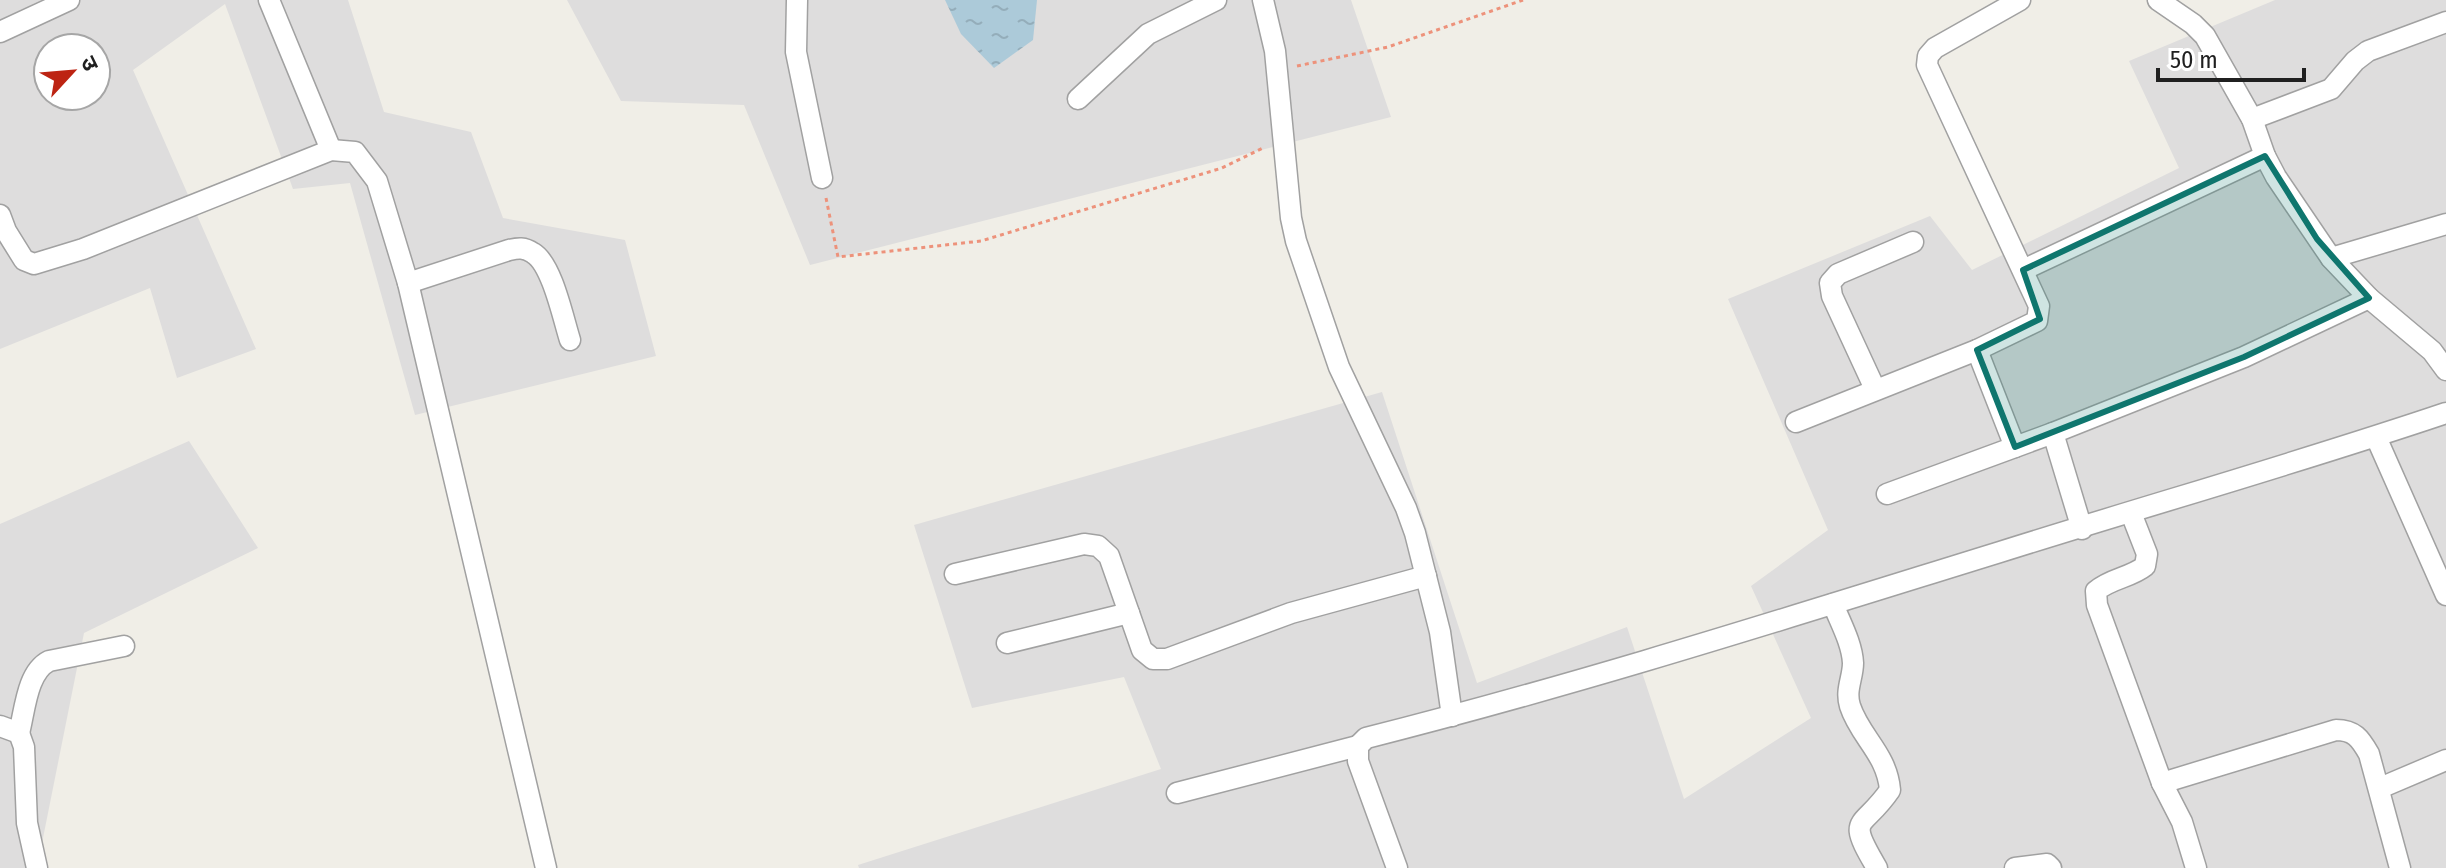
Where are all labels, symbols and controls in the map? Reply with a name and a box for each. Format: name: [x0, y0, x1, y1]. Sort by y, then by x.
north arrow: [32, 32, 112, 112]
scale bar: [2158, 32, 2304, 82]
text: 50 m: [2170, 46, 2218, 74]
text: उ: [75, 52, 105, 76]

